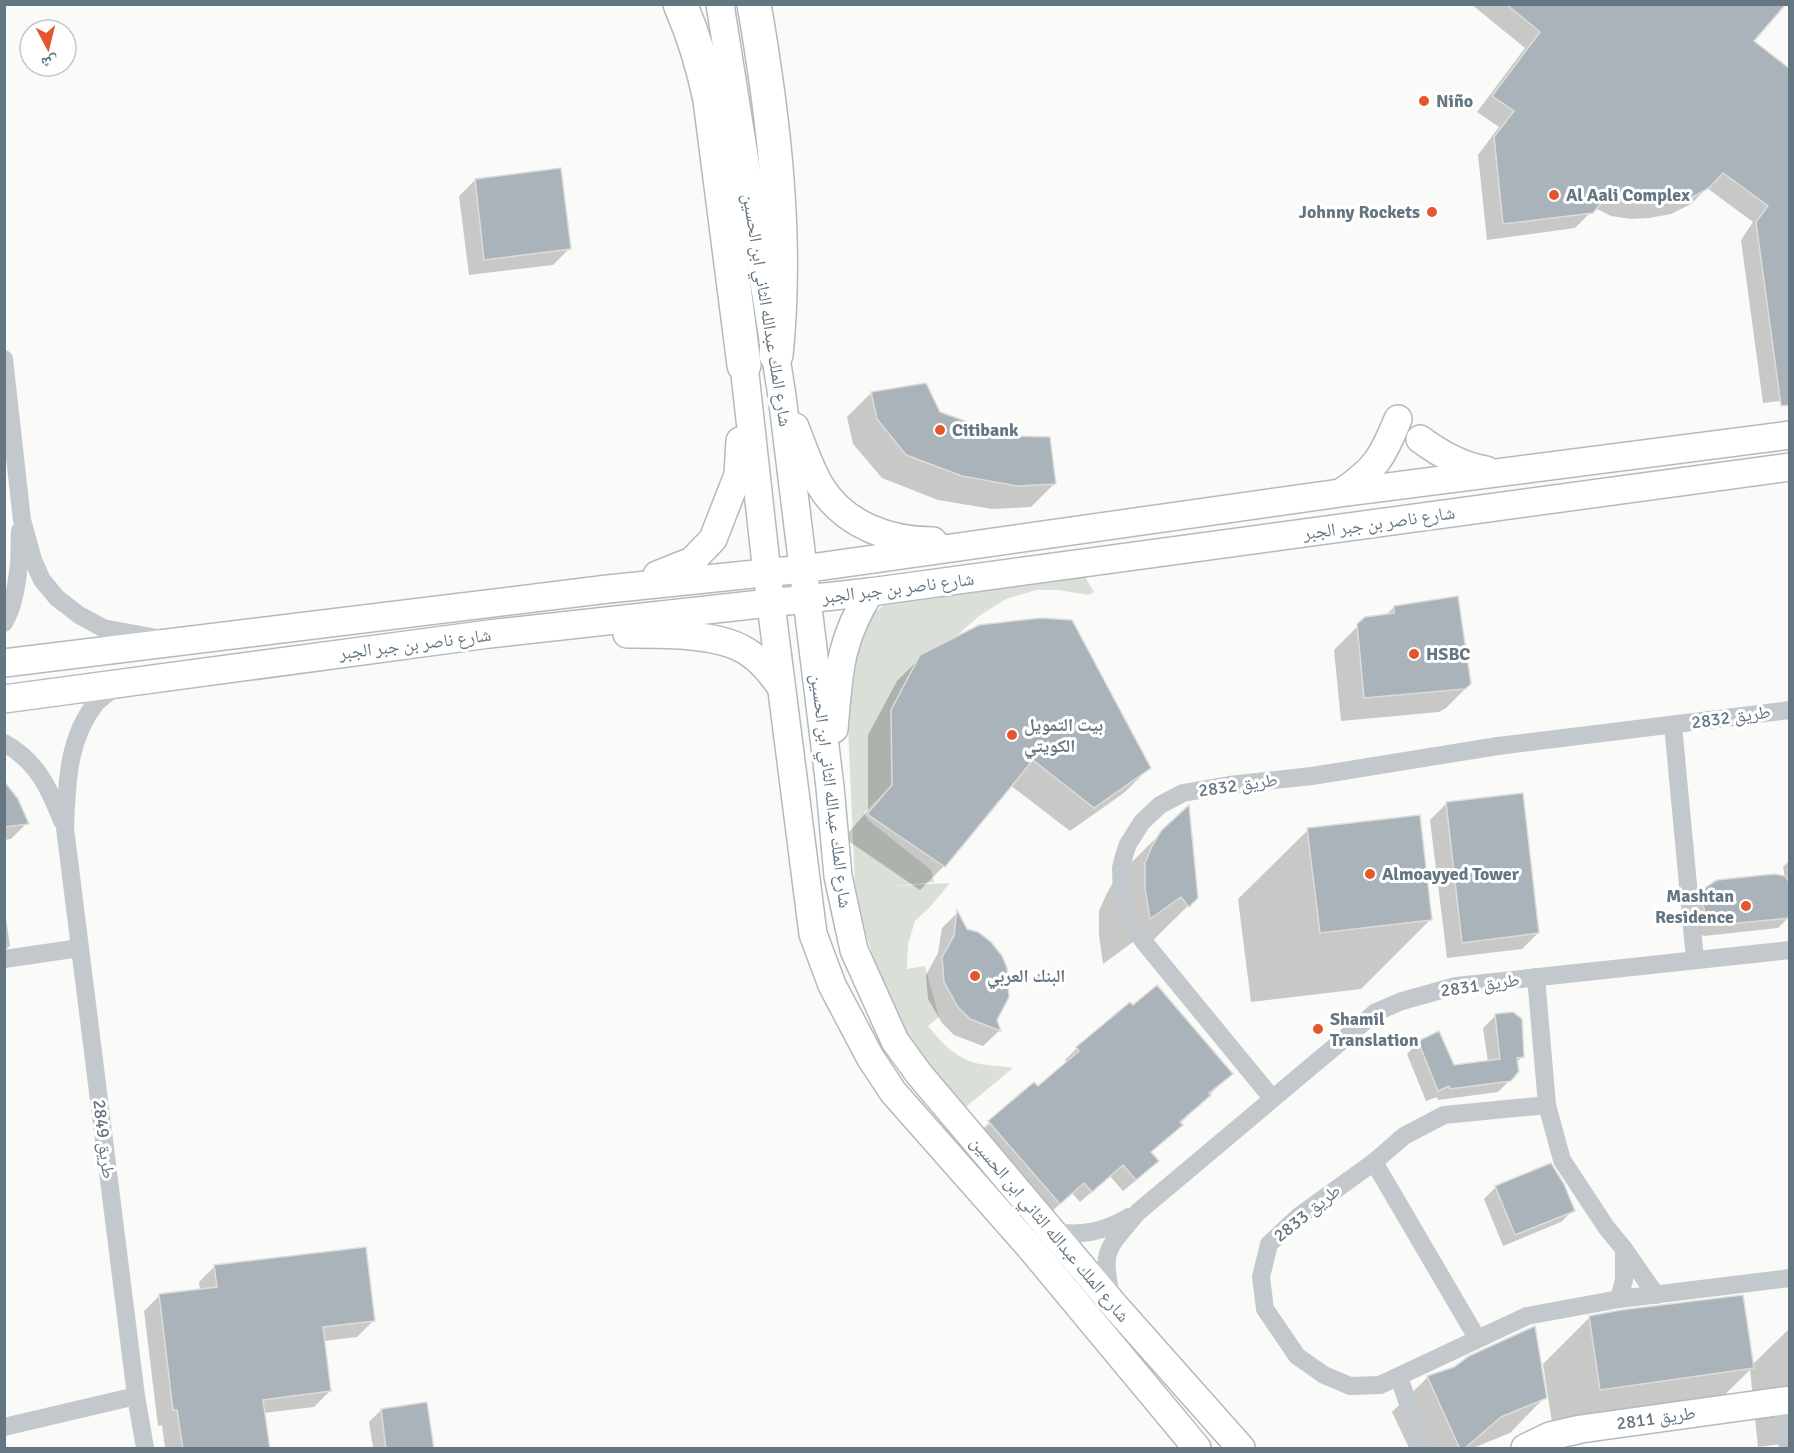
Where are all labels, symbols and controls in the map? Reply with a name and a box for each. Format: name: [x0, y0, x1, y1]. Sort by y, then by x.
north arrow: [18, 18, 78, 78]
text: ش: [40, 51, 59, 73]
place label: Niño: [1436, 90, 1473, 112]
marker: Niño: [1417, 94, 1431, 108]
place label: Al Aali Complex: [1566, 184, 1690, 206]
marker: Al Aali Complex: [1547, 188, 1561, 202]
street label: شارع الملك عبدالله الثاني ابن الحسين: [734, 192, 796, 429]
place label: Johnny Rockets: [1298, 201, 1420, 223]
marker: Johnny Rockets: [1425, 205, 1439, 219]
place label: Citibank: [952, 419, 1019, 441]
marker: Citibank: [933, 423, 947, 437]
street label: شارع ناصر بن جبر الجبر: [1301, 501, 1456, 545]
street label: شارع ناصر بن جبر الجبر: [820, 568, 975, 608]
street label: شارع ناصر بن جبر الجبر: [337, 624, 492, 664]
place label: HSBC: [1426, 643, 1470, 665]
marker: HSBC: [1407, 647, 1421, 661]
street label: شارع الملك عبدالله الثاني ابن الحسين: [802, 673, 856, 910]
street label: طريق 2832: [1690, 701, 1772, 733]
place label: بيت التمويل الكويتي: [1024, 714, 1103, 760]
marker: بيت التمويل الكويتي: [1005, 728, 1019, 742]
street label: طريق 2832: [1197, 769, 1279, 801]
place label: Almoayyed Tower: [1382, 863, 1520, 885]
marker: Almoayyed Tower: [1363, 867, 1377, 881]
place label: Mashtan Residence: [1655, 885, 1734, 928]
marker: Mashtan Residence: [1739, 899, 1753, 913]
place label: البنك العربي: [987, 965, 1065, 990]
marker: البنك العربي: [968, 969, 982, 983]
street label: طريق 2831: [1439, 969, 1521, 1001]
place label: Shamil Translation: [1330, 1008, 1419, 1051]
marker: Shamil Translation: [1311, 1022, 1325, 1036]
street label: طريق 2849: [88, 1098, 120, 1180]
street label: شارع الملك عبدالله الثاني ابن الحسين: [963, 1132, 1134, 1329]
street label: طريق 2833: [1269, 1179, 1345, 1247]
street label: طريق 2811: [1615, 1402, 1697, 1434]

